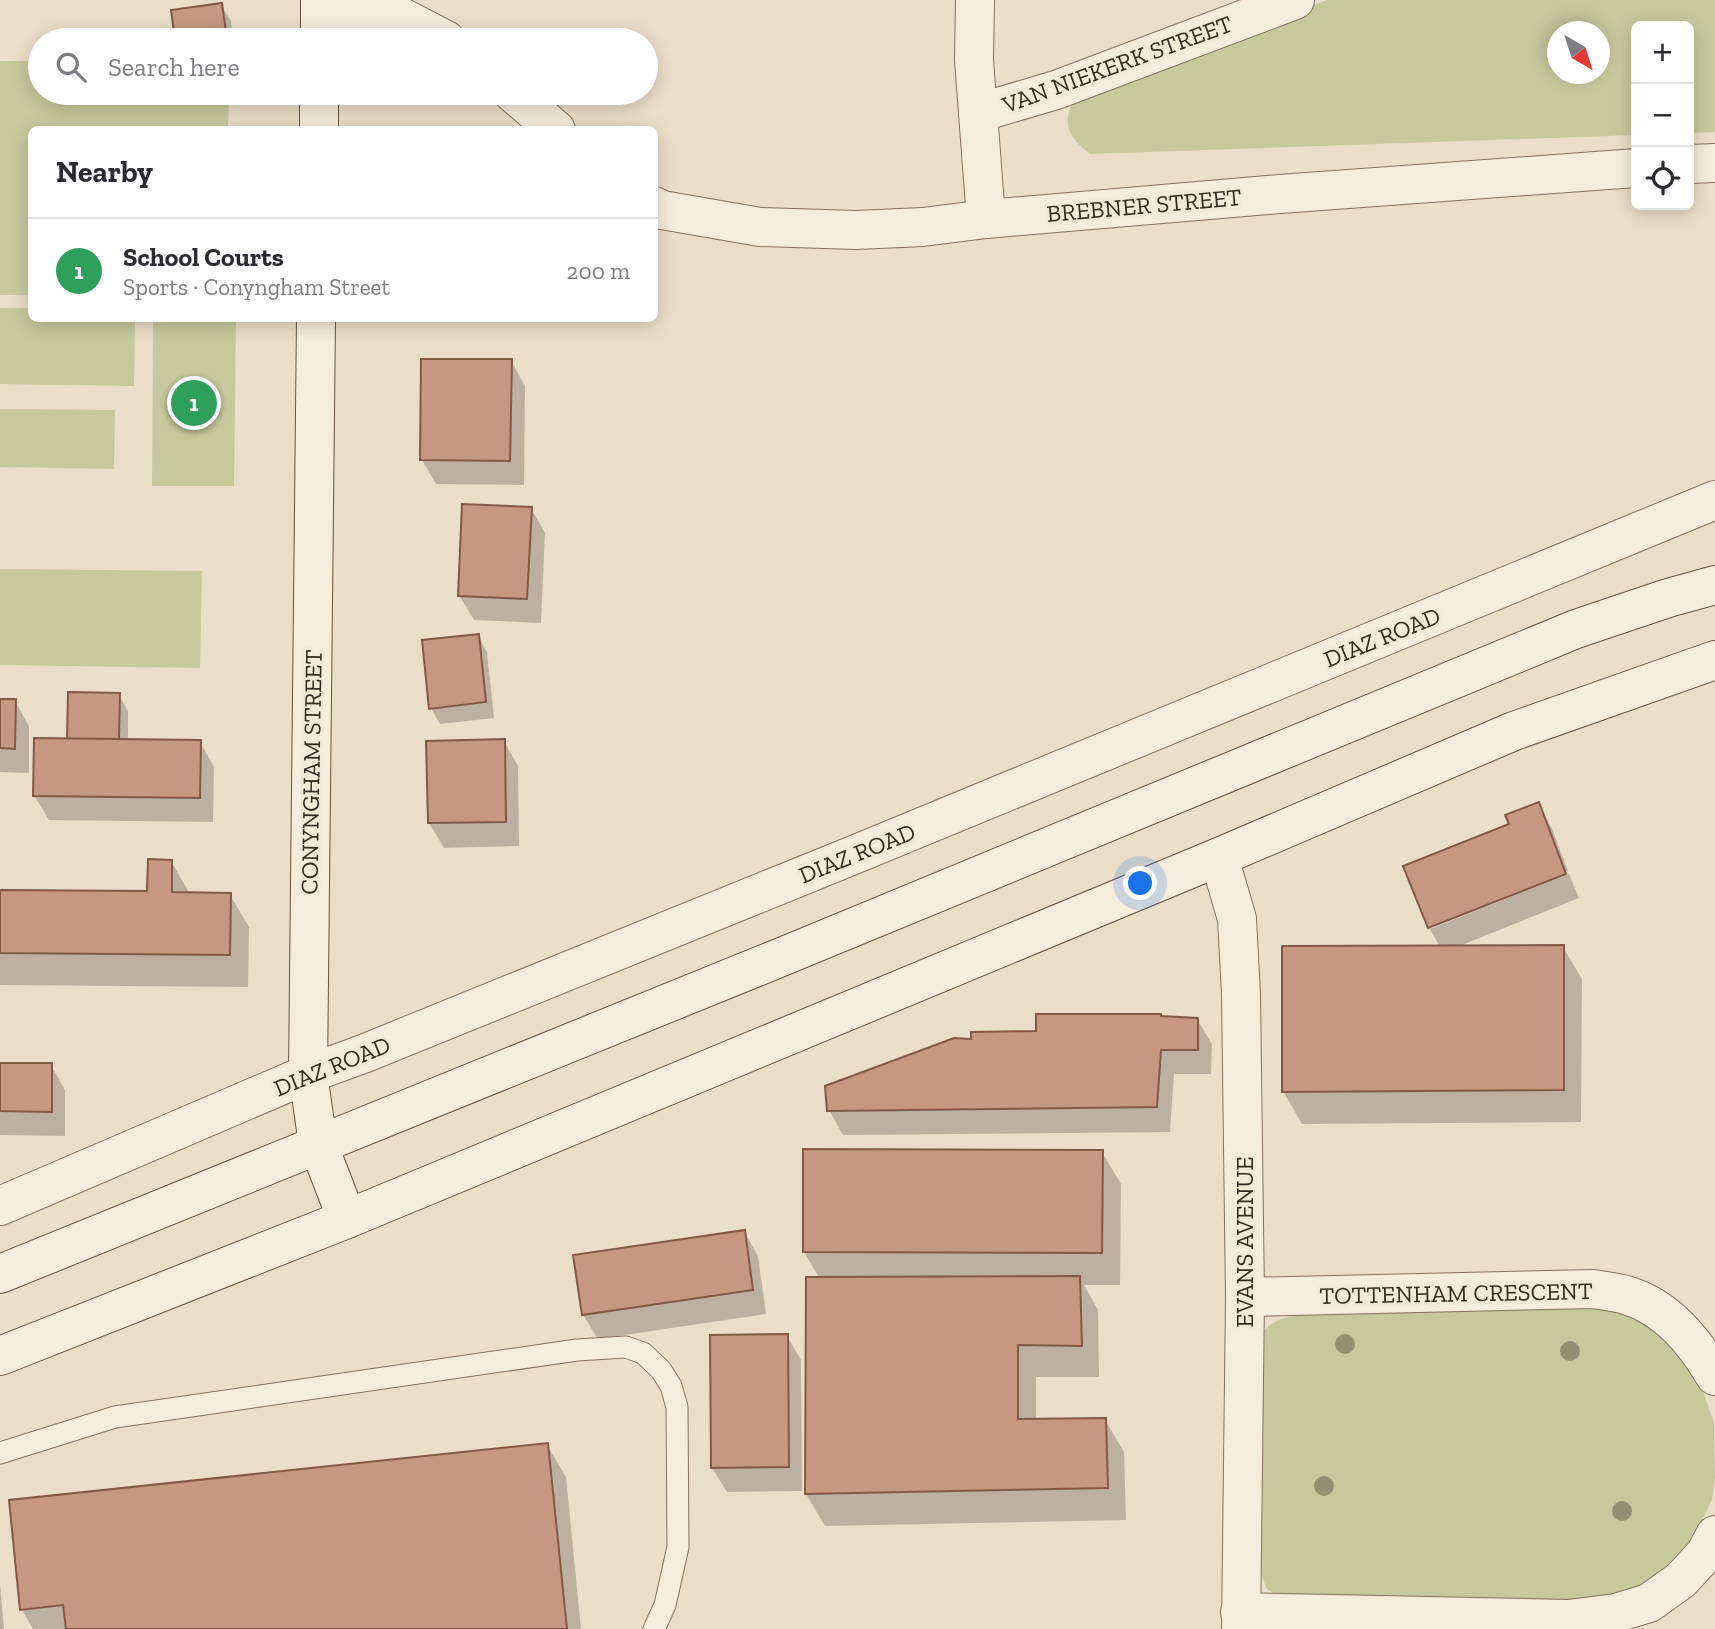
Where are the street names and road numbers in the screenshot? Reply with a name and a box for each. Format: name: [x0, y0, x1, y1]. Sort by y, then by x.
street label: VAN NIEKERK STREET: [997, 9, 1236, 119]
street label: BREBNER STREET: [1045, 182, 1243, 228]
street label: DIAZ ROAD: [1319, 600, 1445, 674]
street label: CONYNGHAM STREET: [294, 649, 328, 895]
street label: DIAZ ROAD: [794, 816, 920, 890]
street label: DIAZ ROAD: [269, 1029, 395, 1103]
street label: EVANS AVENUE: [1230, 1156, 1259, 1328]
street label: TOTTENHAM CRESCENT: [1319, 1276, 1593, 1310]

